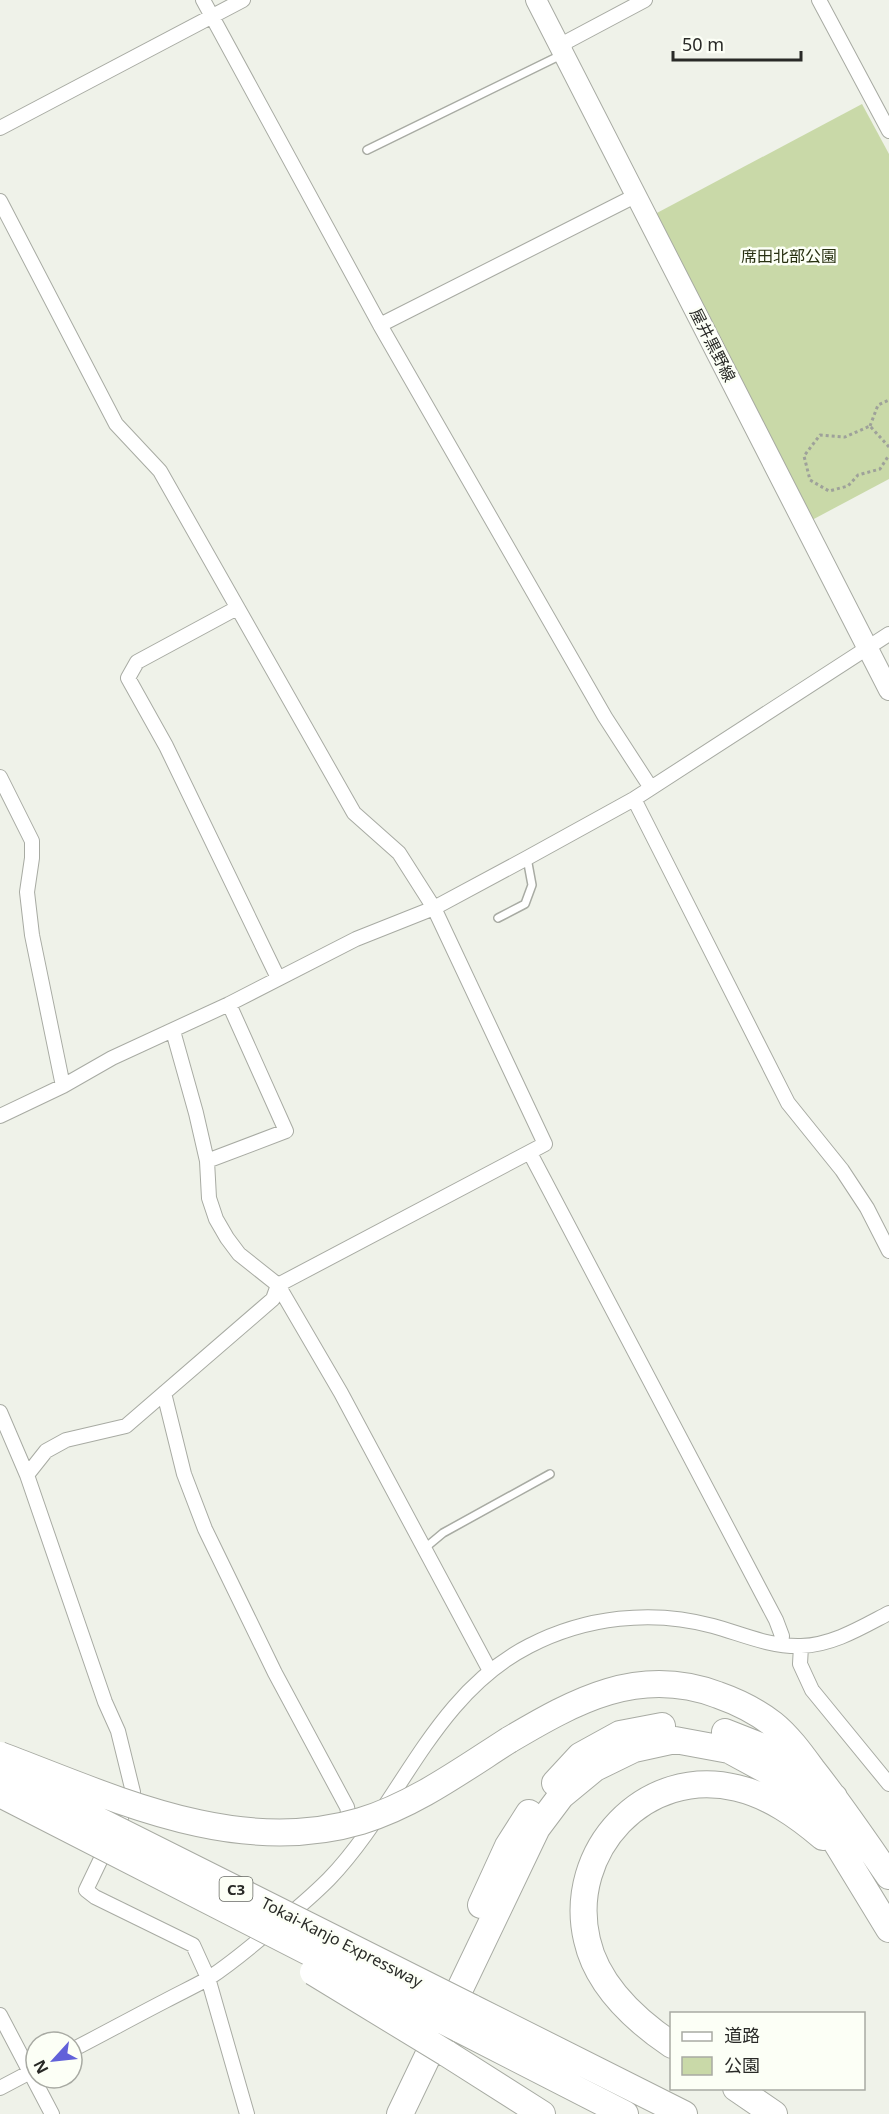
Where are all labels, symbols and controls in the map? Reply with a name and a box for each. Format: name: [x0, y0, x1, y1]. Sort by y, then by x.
scale bar: [673, 24, 800, 62]
text: 50 m: [682, 32, 724, 56]
park label: 席田北部公園: [741, 245, 837, 267]
street label: 屋井黒野線: [685, 304, 741, 386]
road number: C3: [220, 1877, 252, 1901]
street label: Tokai-Kanjo Expressway: [257, 1892, 427, 1993]
legend: [670, 2012, 865, 2090]
text: 道路: [724, 2023, 760, 2047]
north arrow: [24, 2030, 84, 2090]
text: 公園: [724, 2053, 760, 2077]
text: N: [28, 2056, 53, 2078]

